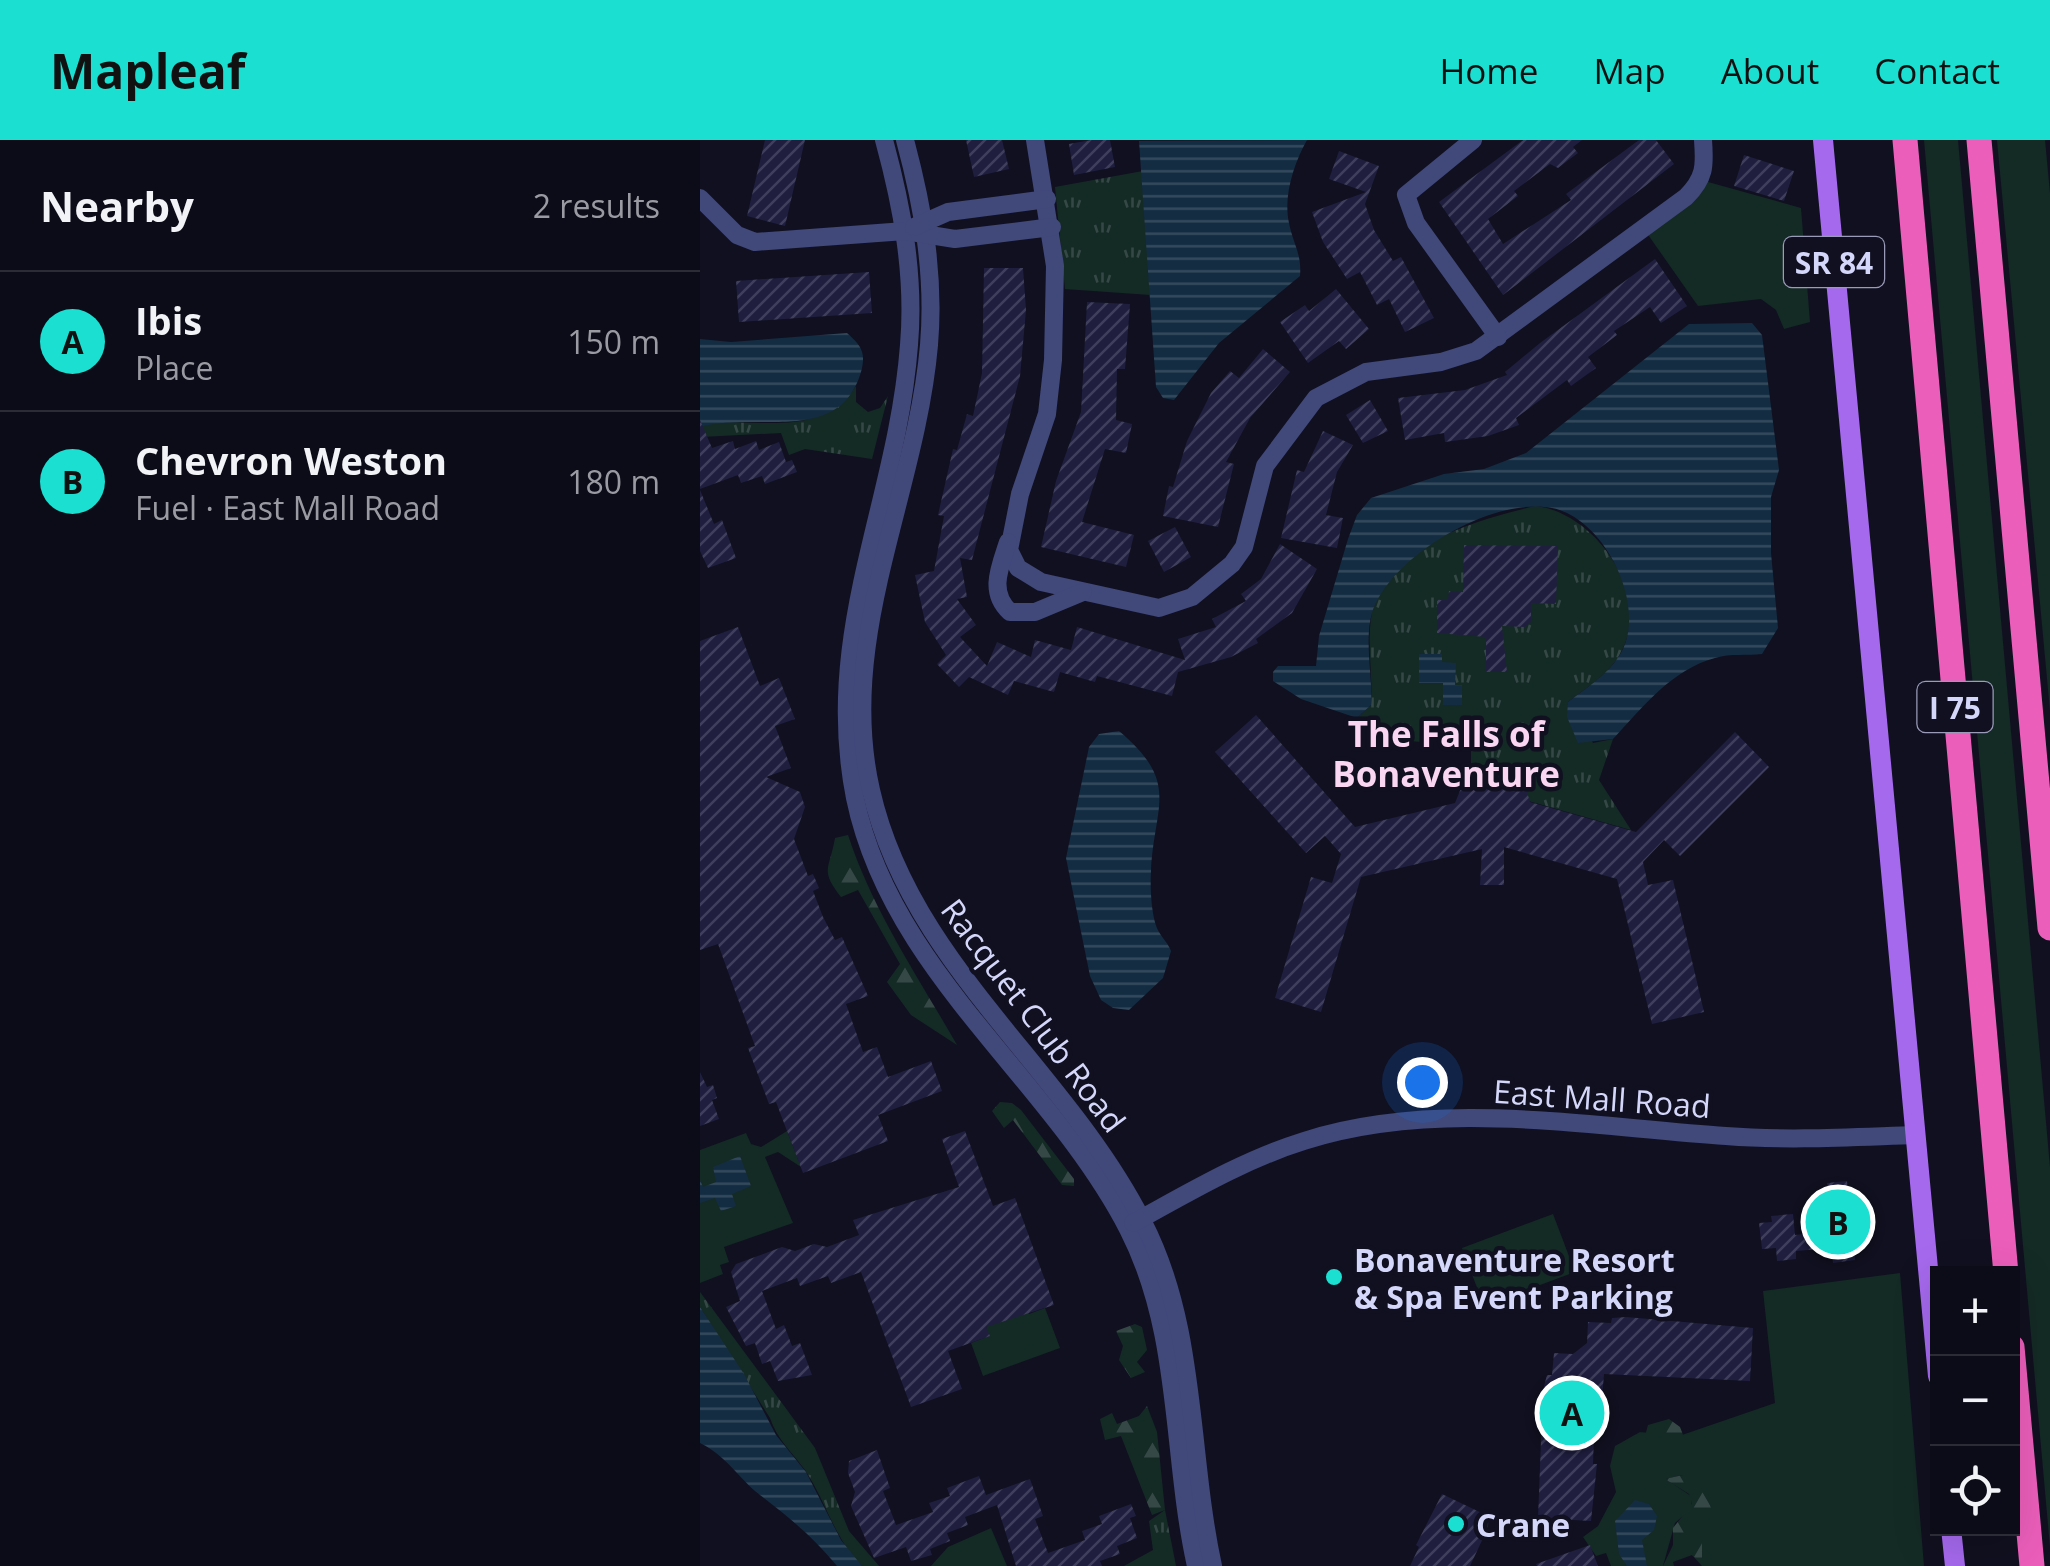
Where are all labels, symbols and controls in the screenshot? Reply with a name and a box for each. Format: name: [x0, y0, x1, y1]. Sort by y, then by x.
text: Mapleaf: [50, 38, 245, 103]
text: Home: [1439, 47, 1538, 94]
text: Map: [1593, 47, 1666, 94]
text: About: [1721, 47, 1819, 94]
text: Contact: [1874, 47, 2000, 94]
text: Nearby: [40, 177, 194, 234]
text: 2 results: [533, 184, 660, 227]
road number: SR 84: [1784, 237, 1884, 287]
text: Ibis: [135, 294, 202, 346]
text: A: [61, 320, 84, 363]
text: 150 m: [567, 320, 660, 363]
text: Place: [135, 346, 213, 389]
text: Chevron Weston: [135, 434, 447, 486]
text: B: [62, 460, 83, 503]
text: 180 m: [567, 460, 660, 503]
text: Fuel · East Mall Road: [135, 486, 440, 529]
road number: I 75: [1918, 682, 1992, 732]
district label: The Falls of Bonaventure: [1332, 710, 1560, 797]
street label: Racquet Club Road: [932, 890, 1136, 1140]
your location: [1397, 1057, 1448, 1108]
street label: East Mall Road: [1492, 1069, 1712, 1127]
pin: B: [1806, 1184, 1870, 1260]
place label: Bonaventure Resort & Spa Event Parking: [1354, 1238, 1675, 1318]
marker: Bonaventure Resort & Spa Event Parking: [1323, 1266, 1345, 1288]
map controls: [1930, 1266, 2020, 1536]
button: +: [1930, 1266, 2020, 1356]
button: −: [1930, 1356, 2020, 1446]
pin: A: [1540, 1376, 1604, 1450]
button: locate: [1930, 1446, 2020, 1536]
place label: Crane: [1476, 1503, 1570, 1546]
marker: Crane: [1445, 1513, 1467, 1535]

